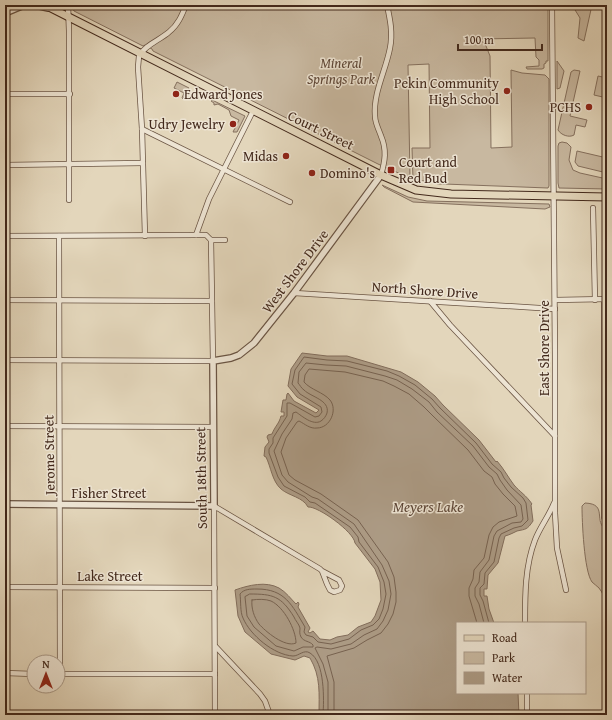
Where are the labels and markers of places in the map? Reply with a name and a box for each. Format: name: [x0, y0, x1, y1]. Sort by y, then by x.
place label: Pekin Community High School: [394, 73, 499, 109]
place label: Edward Jones: [184, 84, 263, 104]
marker: Pekin Community High School: [502, 86, 512, 96]
marker: Edward Jones: [171, 89, 181, 99]
place label: PCHS: [550, 97, 581, 117]
marker: PCHS: [584, 102, 594, 112]
place label: Udry Jewelry: [149, 114, 225, 134]
marker: Udry Jewelry: [228, 119, 238, 129]
place label: Midas: [243, 146, 278, 166]
marker: Midas: [281, 151, 291, 161]
place label: Court and Red Bud: [399, 152, 458, 188]
place label: Domino's: [320, 163, 375, 183]
marker: Court and Red Bud: [386, 165, 396, 175]
marker: Domino's: [307, 168, 317, 178]

